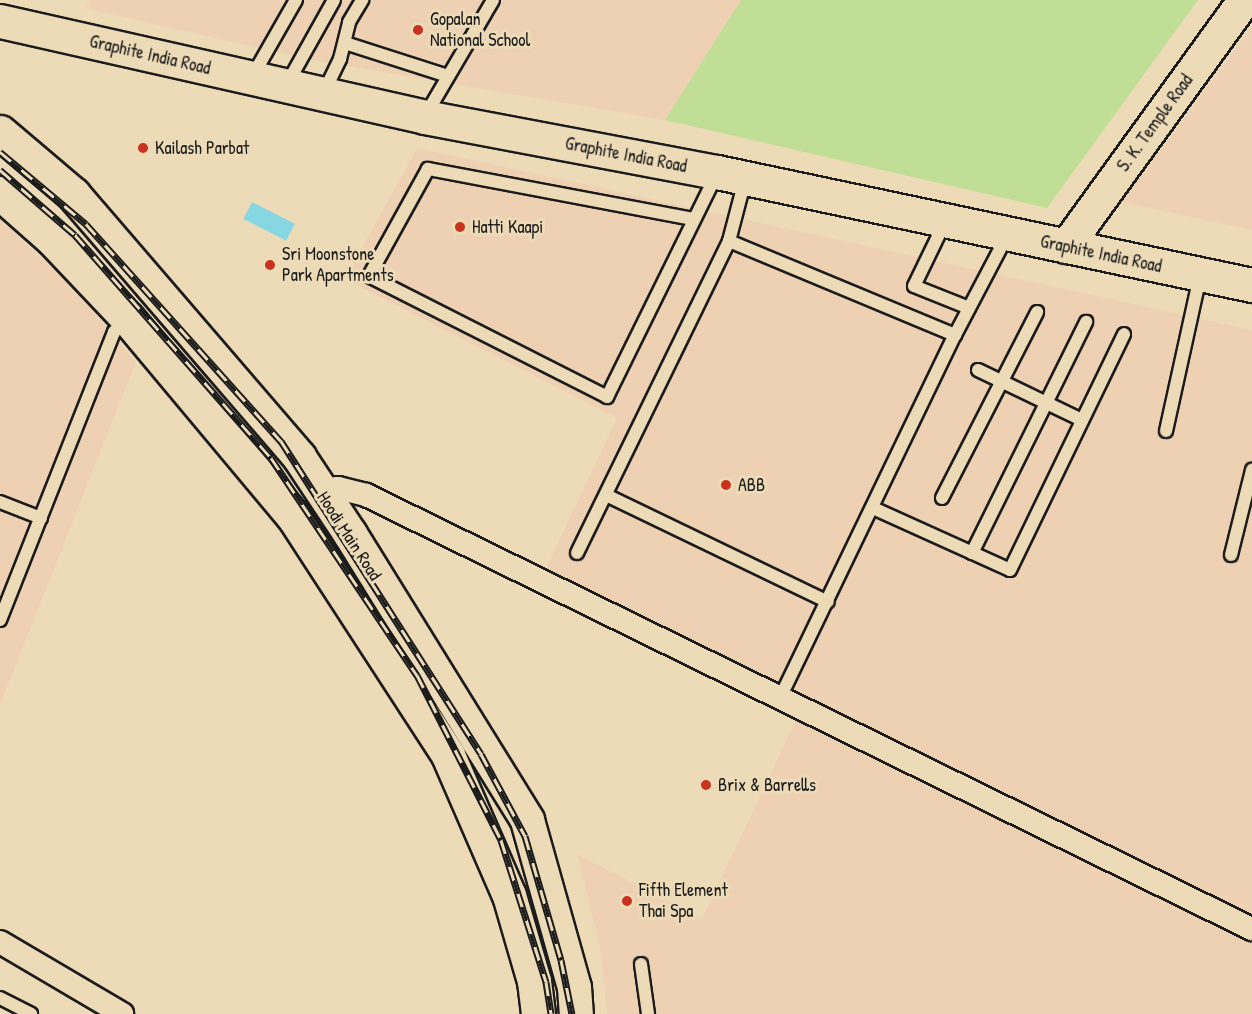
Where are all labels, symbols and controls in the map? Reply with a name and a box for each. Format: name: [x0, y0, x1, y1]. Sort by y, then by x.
place label: Gopalan National School: [430, 9, 530, 52]
marker: Gopalan National School: [411, 23, 425, 37]
street label: Graphite India Road: [87, 31, 213, 79]
street label: S. K. Temple Road: [1113, 70, 1197, 176]
street label: Graphite India Road: [563, 133, 689, 177]
place label: Kailash Parbat: [155, 137, 249, 159]
marker: Kailash Parbat: [136, 141, 150, 155]
place label: Hatti Kaapi: [472, 216, 543, 238]
marker: Hatti Kaapi: [453, 220, 467, 234]
street label: Graphite India Road: [1038, 231, 1164, 277]
place label: Sri Moonstone Park Apartments: [282, 244, 394, 286]
marker: Sri Moonstone Park Apartments: [263, 258, 277, 272]
place label: ABB: [738, 474, 765, 496]
marker: ABB: [719, 478, 733, 492]
street label: Hoodi Main Road: [312, 487, 386, 585]
place label: Brix & Barrells: [718, 774, 816, 796]
marker: Brix & Barrells: [699, 778, 713, 792]
place label: Fifth Element Thai Spa: [639, 880, 728, 922]
marker: Fifth Element Thai Spa: [620, 894, 634, 908]

